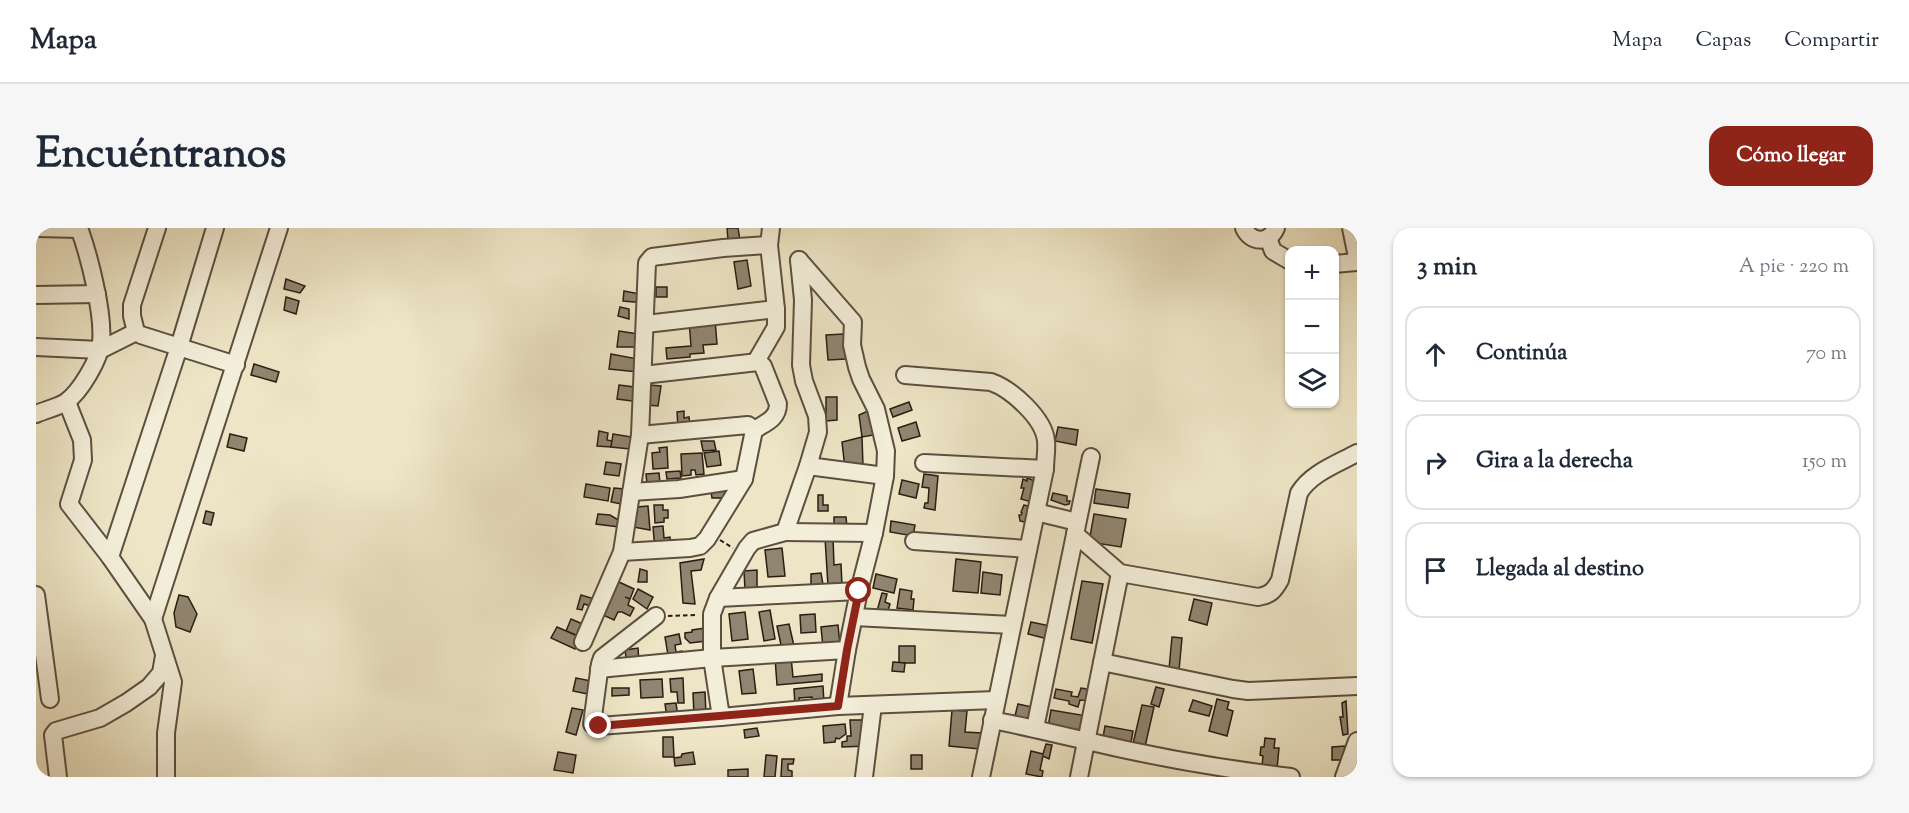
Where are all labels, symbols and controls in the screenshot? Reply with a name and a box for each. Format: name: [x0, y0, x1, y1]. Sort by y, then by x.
text: Mapa: [30, 21, 97, 61]
text: Mapa: [1612, 26, 1662, 56]
text: Capas: [1695, 26, 1751, 56]
text: Compartir: [1784, 26, 1879, 56]
text: Encuéntranos: [36, 126, 286, 186]
button: Cómo llegar: [1709, 126, 1873, 186]
map controls: [1285, 246, 1339, 408]
button: +: [1285, 246, 1339, 300]
text: 3 min: [1417, 249, 1477, 286]
text: A pie · 220 m: [1739, 253, 1849, 282]
button: −: [1285, 300, 1339, 354]
icon: ahead: [1419, 338, 1452, 371]
text: Continúa: [1476, 338, 1567, 370]
text: 70 m: [1806, 340, 1847, 369]
button: layers: [1285, 354, 1339, 408]
icon: right: [1419, 446, 1452, 479]
text: Gira a la derecha: [1476, 446, 1633, 478]
text: 150 m: [1802, 448, 1847, 477]
icon: arrive: [1419, 554, 1452, 587]
text: Llegada al destino: [1476, 554, 1644, 586]
route start: [845, 577, 871, 603]
route end: [585, 712, 611, 738]

